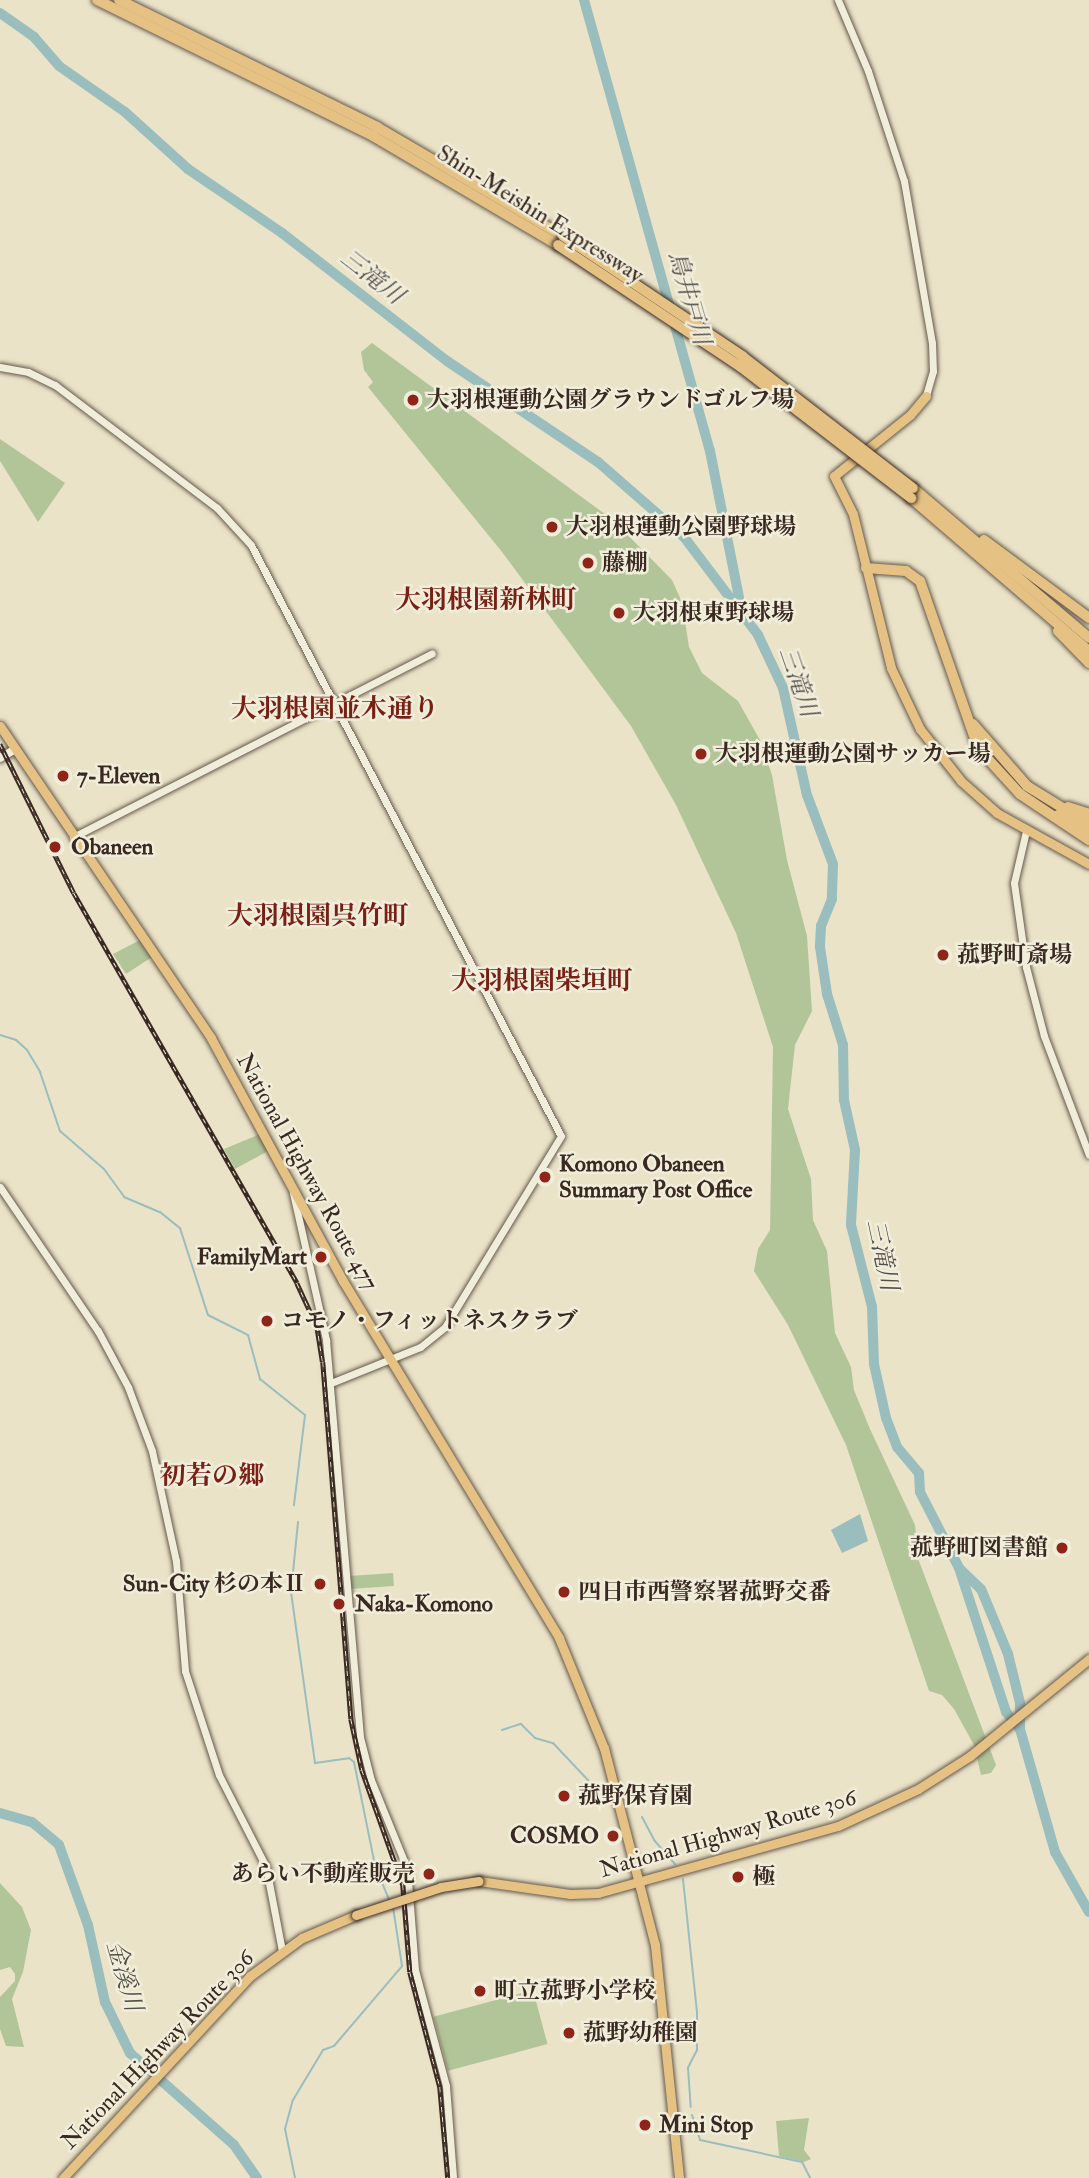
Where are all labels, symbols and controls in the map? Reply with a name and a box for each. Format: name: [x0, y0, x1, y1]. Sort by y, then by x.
street label: Shin-Meishin Expressway: [432, 139, 648, 289]
water label: 三滝川: [335, 243, 409, 311]
water label: 鳥井戸川: [662, 248, 716, 348]
place label: 大羽根運動公園グラウンドゴルフ場: [427, 386, 795, 414]
marker: 大羽根運動公園グラウンドゴルフ場: [405, 392, 421, 408]
place label: 大羽根運動公園野球場: [566, 513, 796, 541]
marker: 大羽根運動公園野球場: [544, 519, 560, 535]
place label: 藤棚: [602, 549, 648, 577]
marker: 藤棚: [580, 555, 596, 571]
district label: 大羽根園新林町: [395, 585, 577, 617]
place label: 大羽根東野球場: [633, 599, 794, 627]
marker: 大羽根東野球場: [611, 605, 627, 621]
water label: 三滝川: [773, 643, 823, 721]
district label: 大羽根園並木通り: [231, 694, 439, 726]
place label: 大羽根運動公園サッカー場: [715, 740, 991, 768]
marker: 大羽根運動公園サッカー場: [693, 746, 709, 762]
place label: 7-Eleven: [77, 762, 160, 790]
marker: 7-Eleven: [55, 768, 71, 784]
place label: Obaneen: [71, 833, 153, 861]
marker: Obaneen: [45, 837, 65, 857]
district label: 大羽根園呉竹町: [227, 901, 409, 933]
place label: 菰野町斎場: [957, 941, 1072, 969]
marker: 菰野町斎場: [935, 947, 951, 963]
district label: 大羽根園柴垣町: [451, 966, 633, 998]
street label: National Highway Route 477: [230, 1049, 384, 1295]
place label: Komono Obaneen Summary Post Office: [559, 1150, 752, 1204]
marker: Komono Obaneen Summary Post Office: [537, 1169, 553, 1185]
water label: 三滝川: [860, 1217, 904, 1293]
place label: FamilyMart: [197, 1243, 307, 1271]
marker: FamilyMart: [313, 1249, 329, 1265]
place label: コモノ・フィットネスクラブ: [281, 1307, 580, 1335]
marker: コモノ・フィットネスクラブ: [259, 1313, 275, 1329]
district label: 初若の郷: [160, 1461, 264, 1493]
place label: 菰野町図書館: [910, 1534, 1048, 1562]
marker: 菰野町図書館: [1054, 1540, 1070, 1556]
place label: Sun-City 杉の本Ⅱ: [123, 1570, 306, 1598]
marker: Sun-City 杉の本Ⅱ: [312, 1576, 328, 1592]
place label: 四日市西警察署菰野交番: [578, 1578, 831, 1606]
marker: 四日市西警察署菰野交番: [556, 1584, 572, 1600]
place label: Naka-Komono: [355, 1590, 493, 1618]
marker: Naka-Komono: [329, 1594, 349, 1614]
place label: 菰野保育園: [578, 1782, 693, 1810]
street label: National Highway Route 306: [597, 1784, 859, 1884]
marker: 菰野保育園: [556, 1788, 572, 1804]
place label: COSMO: [510, 1822, 599, 1850]
marker: COSMO: [605, 1828, 621, 1844]
place label: あらい不動産販売: [231, 1860, 415, 1888]
place label: 極: [752, 1863, 775, 1891]
marker: あらい不動産販売: [421, 1866, 437, 1882]
marker: 極: [730, 1869, 746, 1885]
water label: 金溪川: [100, 1937, 148, 2015]
street label: National Highway Route 306: [56, 1945, 260, 2155]
place label: 町立菰野小学校: [494, 1977, 655, 2005]
marker: 町立菰野小学校: [472, 1983, 488, 1999]
place label: 菰野幼稚園: [583, 2019, 698, 2047]
marker: 菰野幼稚園: [561, 2025, 577, 2041]
place label: Mini Stop: [659, 2111, 753, 2139]
marker: Mini Stop: [637, 2117, 653, 2133]

